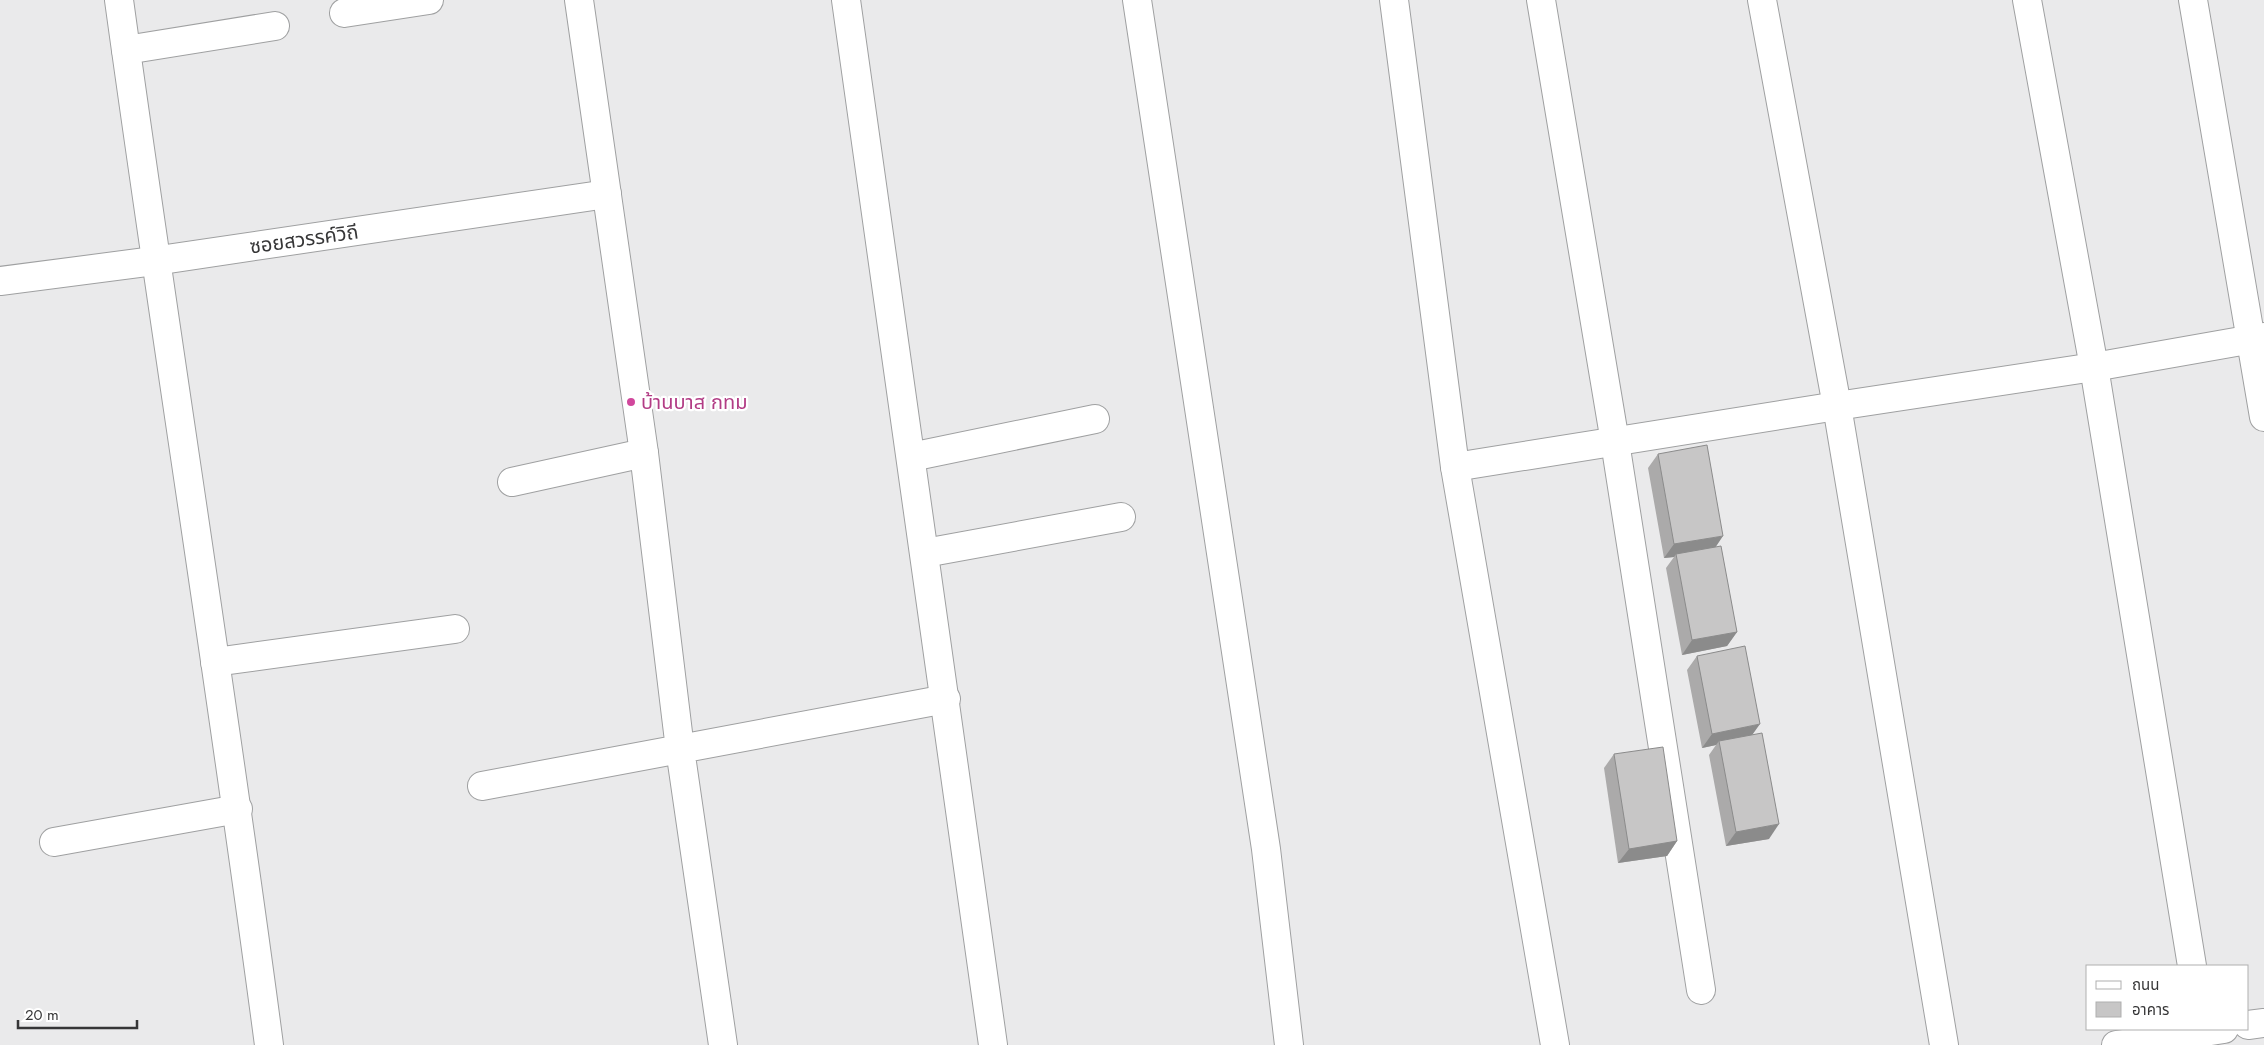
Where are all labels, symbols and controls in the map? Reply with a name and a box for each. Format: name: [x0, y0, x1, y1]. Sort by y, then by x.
street label: ซอยสวรรค์วิถี: [248, 218, 360, 261]
place label: บ้านบาส กทม: [641, 388, 748, 417]
marker: บ้านบาส กทม: [625, 396, 637, 408]
legend: [2086, 965, 2249, 1030]
text: ถนน: [2132, 974, 2159, 996]
scale bar: [18, 998, 136, 1030]
text: อาคาร: [2132, 999, 2169, 1021]
text: 20 m: [25, 1004, 59, 1026]

